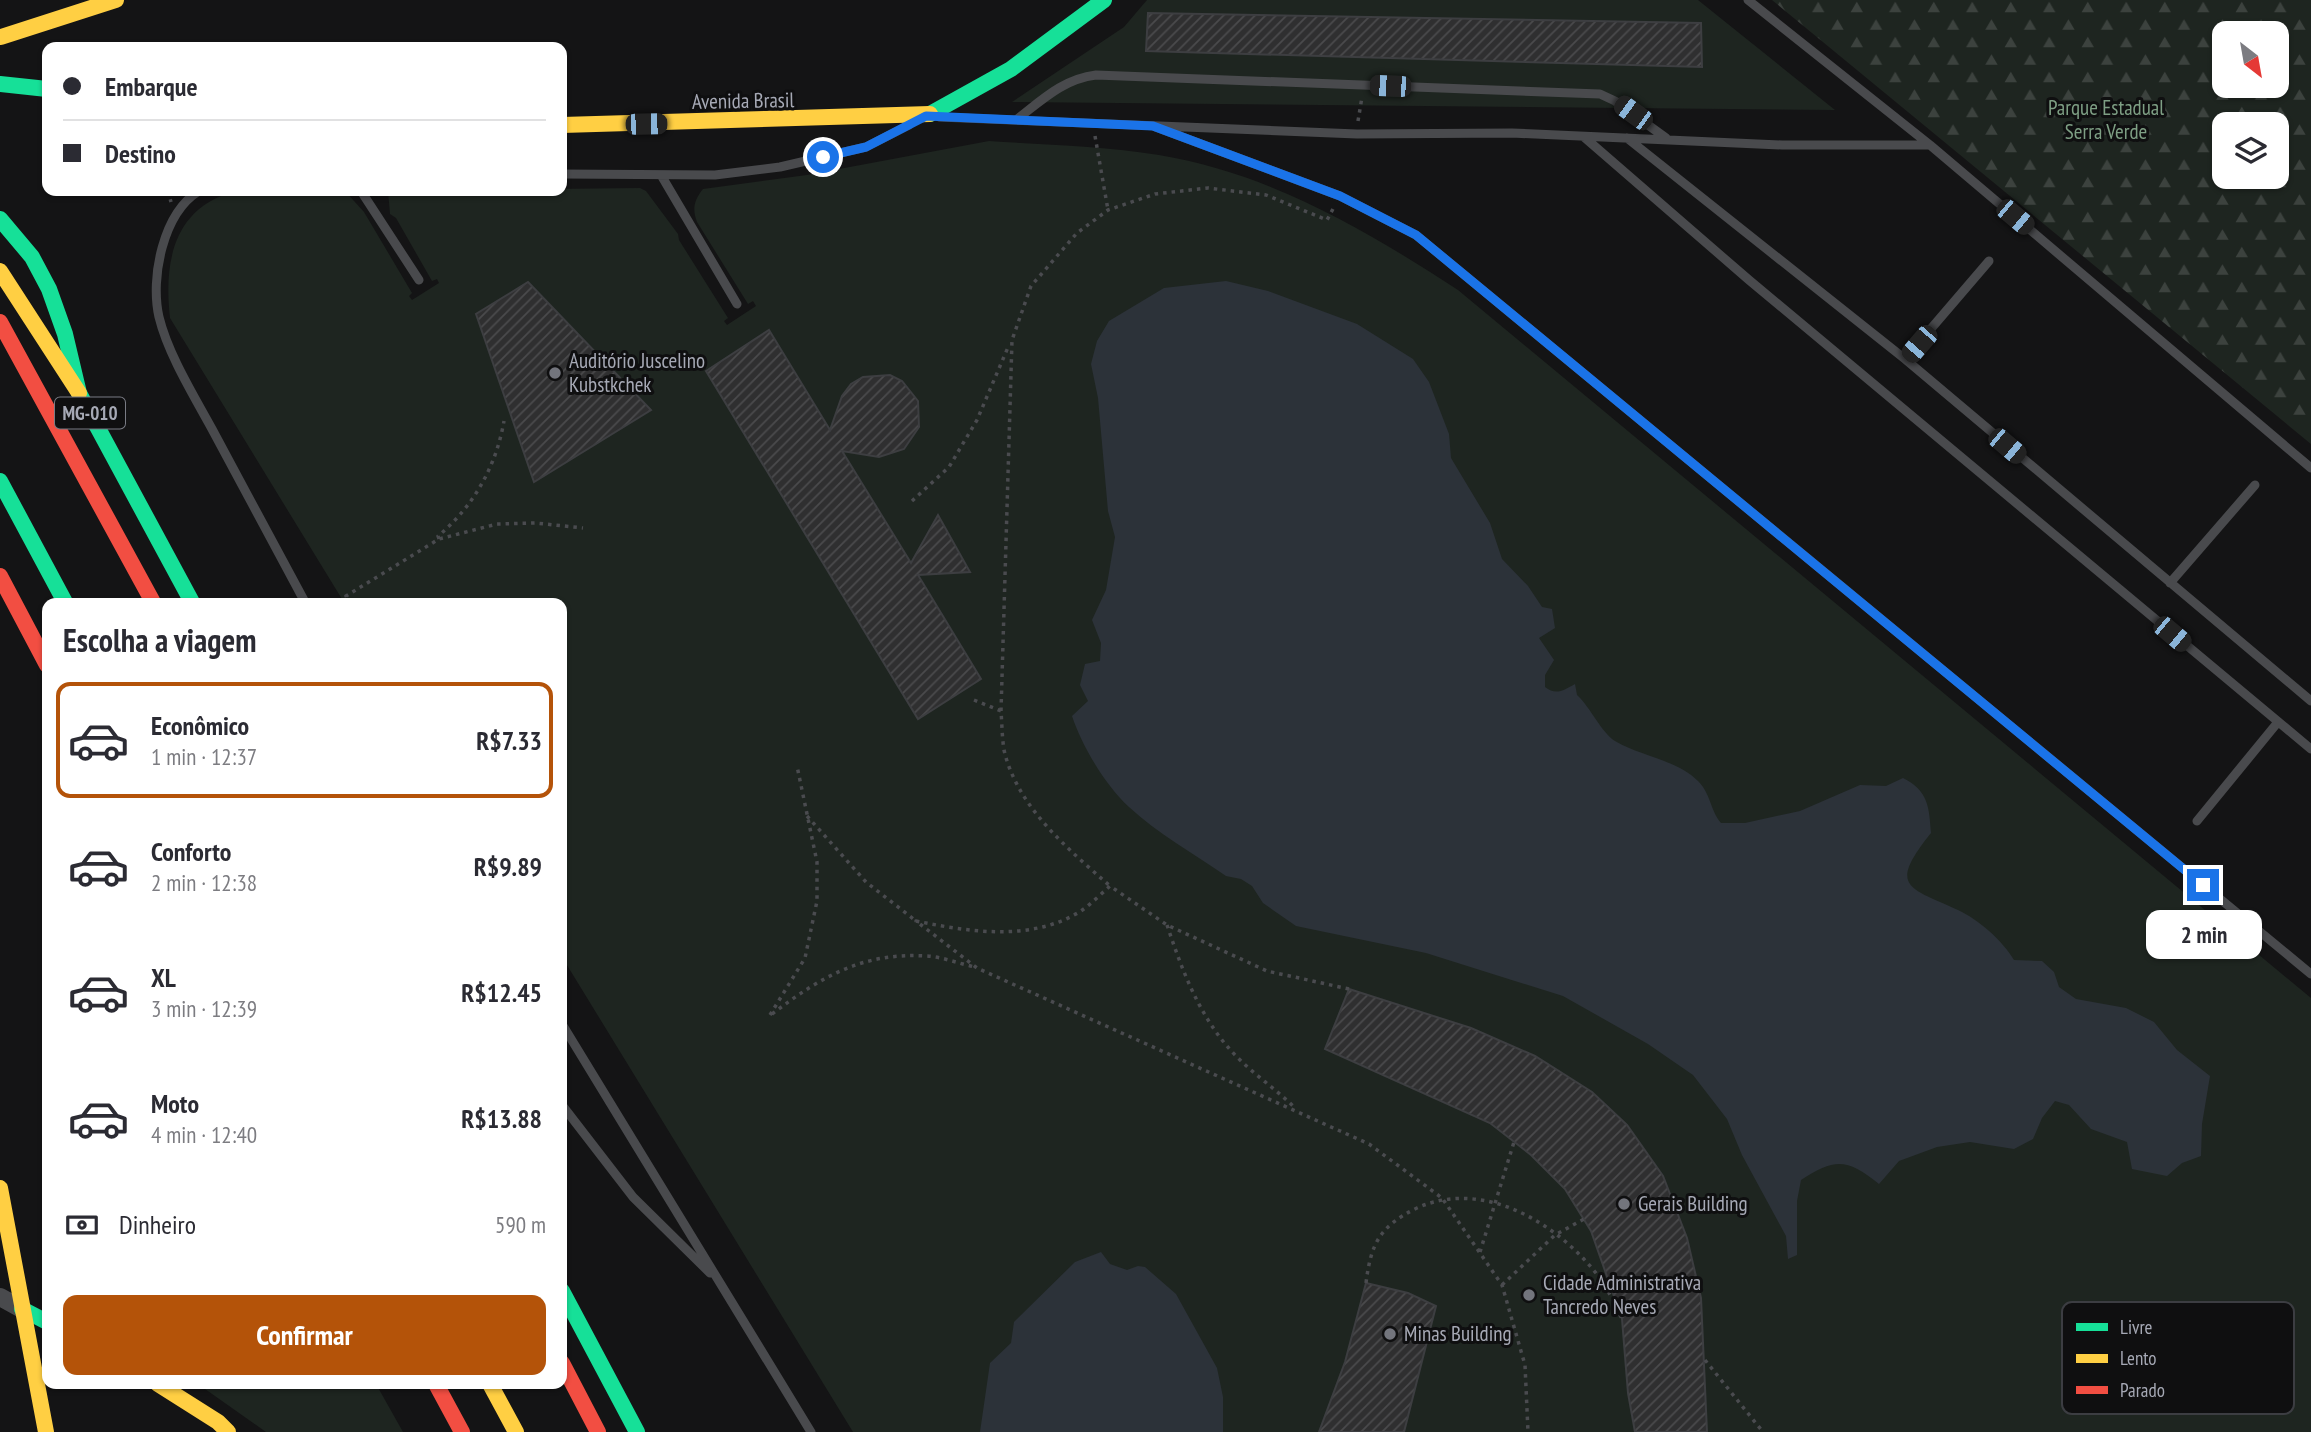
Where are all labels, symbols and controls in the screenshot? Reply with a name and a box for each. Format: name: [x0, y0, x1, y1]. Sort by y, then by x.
north arrow: [2212, 21, 2289, 98]
map controls: [2212, 21, 2289, 189]
text: Embarque: [105, 70, 198, 103]
car: [1369, 75, 1412, 97]
street label: Avenida Brasil: [692, 86, 795, 115]
car: [1610, 92, 1657, 134]
park label: Parque Estadual Serra Verde: [2048, 94, 2164, 145]
button: layers: [2212, 112, 2289, 189]
car: [625, 113, 668, 135]
text: Destino: [105, 137, 176, 170]
route start: [807, 141, 839, 173]
car: [1993, 195, 2038, 239]
car: [1898, 321, 1941, 367]
place label: Auditório Juscelino Kubstkchek: [569, 347, 705, 398]
marker: Auditório Juscelino Kubstkchek: [547, 365, 563, 381]
road number: MG-010: [55, 398, 125, 428]
car: [1985, 424, 2030, 468]
car: [2150, 612, 2195, 656]
text: Escolha a viagem: [63, 619, 256, 661]
icon: car: [67, 709, 130, 772]
text: Econômico: [151, 709, 249, 742]
text: R$7.33: [476, 724, 542, 757]
text: 1 min · 12:37: [151, 742, 257, 771]
icon: car: [67, 835, 130, 898]
text: Conforto: [151, 835, 231, 868]
text: R$9.89: [474, 850, 542, 883]
text: 2 min · 12:38: [151, 868, 257, 897]
route end: [2187, 869, 2219, 901]
callout: 2 min: [2145, 910, 2261, 959]
text: 2 min: [2181, 920, 2227, 949]
icon: car: [67, 961, 130, 1024]
text: XL: [151, 961, 176, 994]
text: R$12.45: [461, 976, 542, 1009]
text: 3 min · 12:39: [151, 994, 257, 1023]
icon: car: [67, 1087, 130, 1150]
text: Moto: [151, 1087, 199, 1120]
text: R$13.88: [461, 1102, 542, 1135]
text: 4 min · 12:40: [151, 1120, 257, 1149]
place label: Gerais Building: [1638, 1190, 1748, 1217]
marker: Gerais Building: [1616, 1196, 1632, 1212]
icon: cash: [63, 1206, 101, 1244]
text: Dinheiro: [119, 1208, 196, 1241]
text: 590 m: [495, 1210, 546, 1239]
place label: Cidade Administrativa Tancredo Neves: [1543, 1269, 1701, 1320]
marker: Cidade Administrativa Tancredo Neves: [1521, 1287, 1537, 1303]
button: Confirmar: [63, 1295, 546, 1375]
legend: [2062, 1302, 2294, 1414]
text: Livre: [2120, 1315, 2153, 1339]
place label: Minas Building: [1404, 1320, 1512, 1347]
marker: Minas Building: [1382, 1326, 1398, 1342]
text: Lento: [2120, 1346, 2157, 1370]
text: Parado: [2120, 1378, 2165, 1402]

